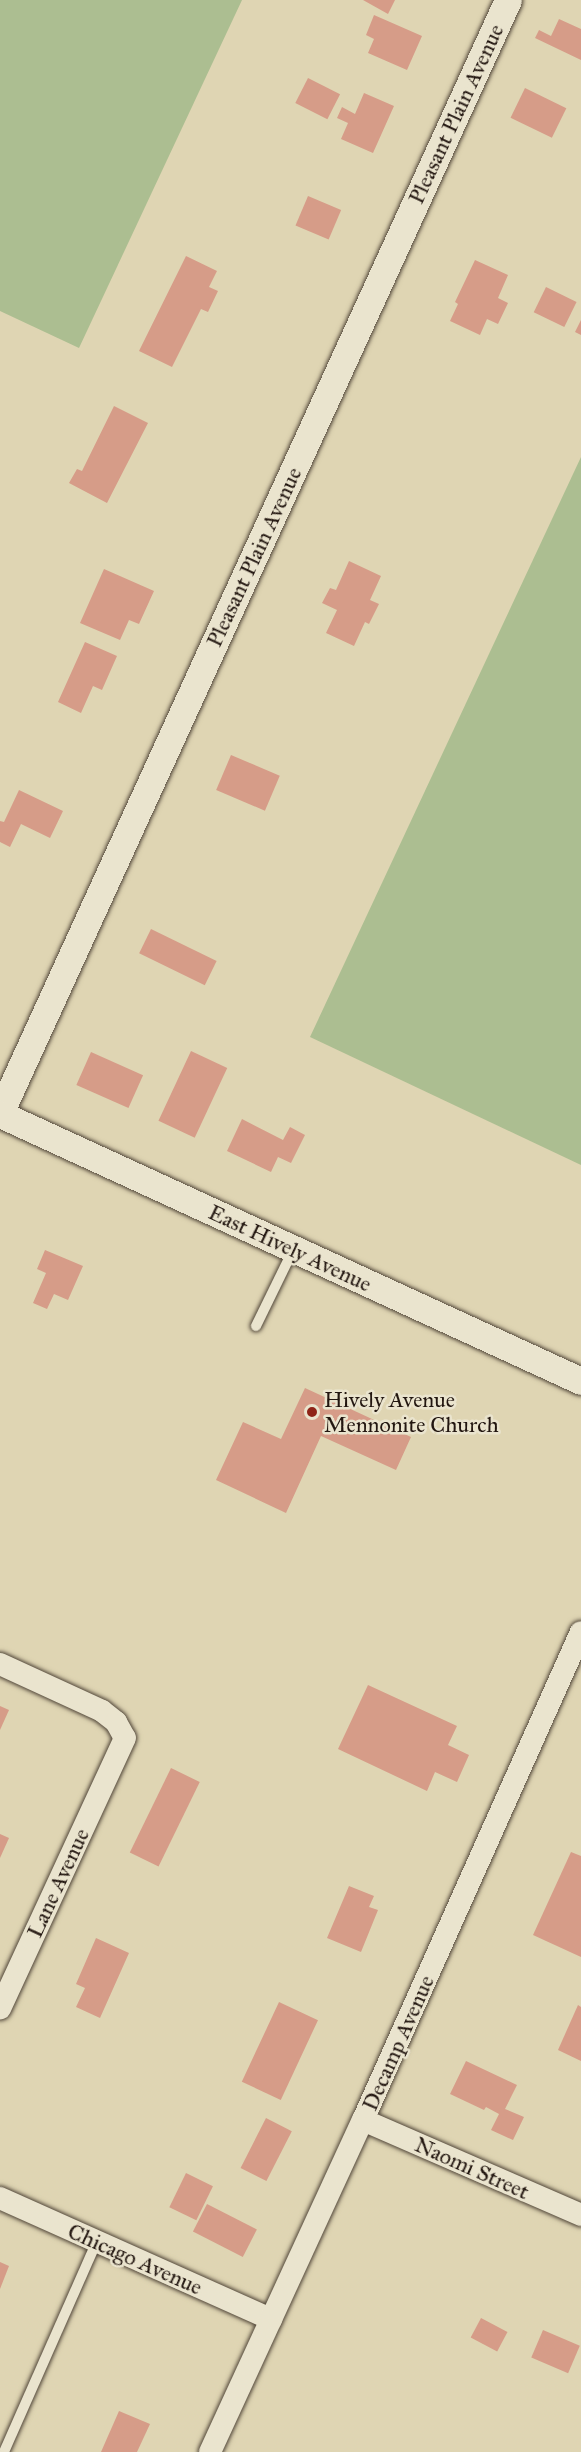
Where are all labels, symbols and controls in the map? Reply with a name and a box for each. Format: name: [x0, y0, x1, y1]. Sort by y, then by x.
street label: Pleasant Plain Avenue: [403, 20, 509, 208]
street label: Pleasant Plain Avenue: [201, 463, 307, 651]
street label: East Hively Avenue: [204, 1199, 376, 1297]
place label: Hively Avenue Mennonite Church: [324, 1386, 499, 1438]
marker: Hively Avenue Mennonite Church: [305, 1405, 319, 1419]
street label: Lane Avenue: [21, 1824, 95, 1942]
street label: Decamp Avenue: [356, 1971, 440, 2115]
street label: Naomi Street: [411, 2131, 533, 2205]
street label: Chicago Avenue: [64, 2218, 206, 2300]

